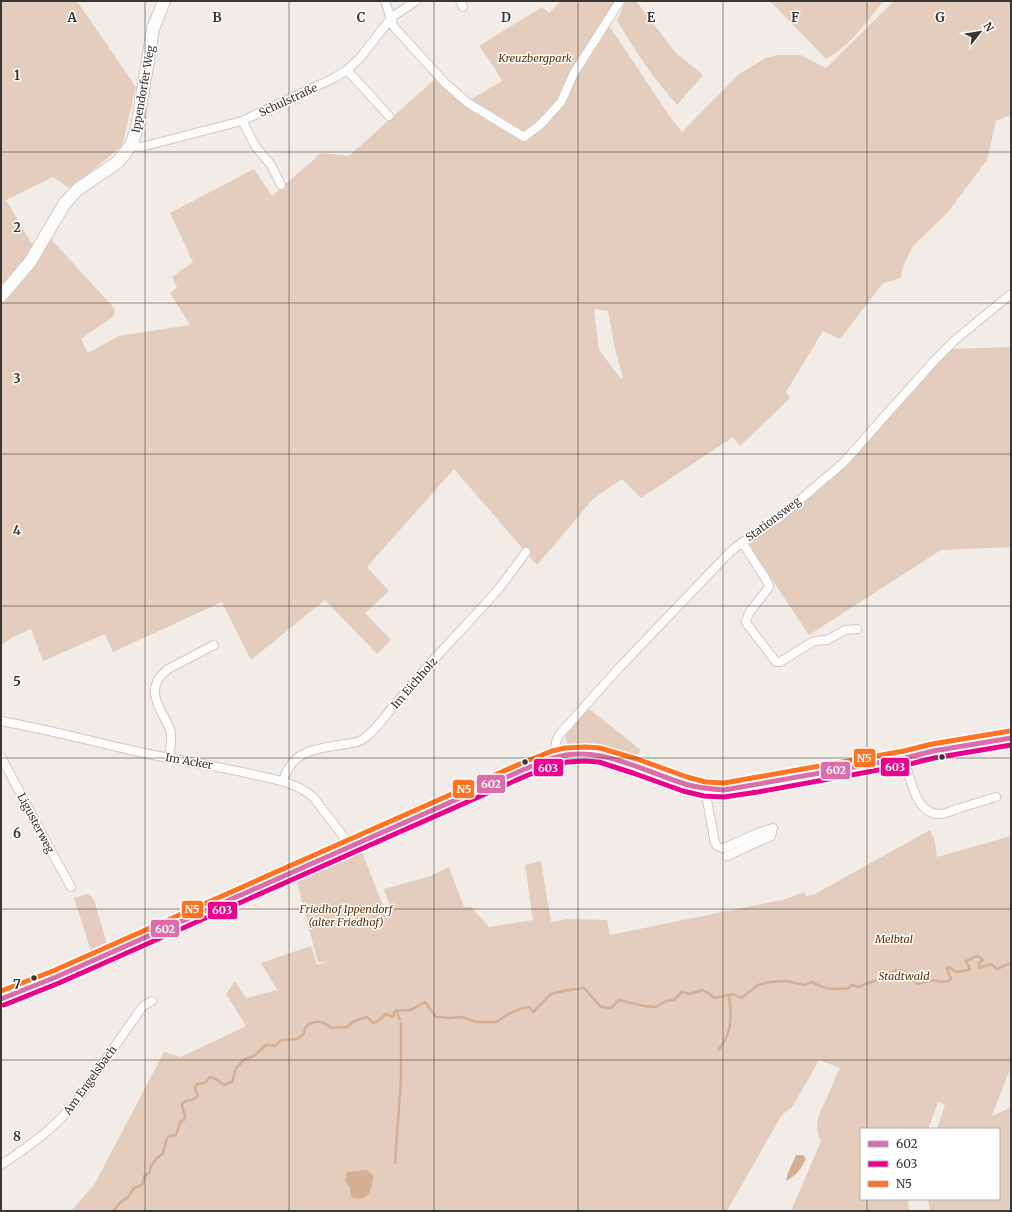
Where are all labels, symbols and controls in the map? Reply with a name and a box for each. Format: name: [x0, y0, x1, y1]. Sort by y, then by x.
text: A: [66, 9, 77, 26]
text: B: [212, 9, 222, 26]
text: C: [357, 9, 366, 26]
text: D: [501, 9, 511, 26]
text: E: [647, 9, 656, 26]
text: F: [791, 9, 799, 26]
text: G: [935, 9, 945, 26]
north arrow: [960, 12, 1000, 52]
text: N: [980, 20, 997, 34]
street label: Ippendorfer Weg: [128, 44, 158, 134]
park label: Kreuzbergpark: [497, 51, 572, 65]
text: 1: [14, 67, 20, 84]
street label: Schulstraße: [257, 80, 320, 120]
text: 2: [13, 219, 21, 236]
text: 3: [13, 370, 21, 387]
street label: Stationsweg: [743, 494, 804, 544]
text: 4: [13, 522, 22, 539]
street label: Im Eichholz: [388, 654, 440, 712]
text: 5: [13, 673, 21, 690]
line badge: N5: [853, 748, 876, 768]
street label: Im Acker: [164, 750, 214, 772]
text: N5: [856, 751, 872, 765]
unlabelled marker: [937, 752, 947, 762]
unlabelled marker: [520, 757, 530, 767]
line badge: 603: [880, 757, 910, 777]
line badge: 603: [533, 758, 564, 777]
text: 603: [885, 760, 905, 774]
text: 603: [538, 761, 558, 775]
line badge: 602: [820, 761, 851, 780]
text: 602: [826, 763, 847, 777]
line badge: 602: [476, 774, 506, 794]
text: 602: [481, 777, 502, 791]
line badge: N5: [452, 779, 475, 799]
text: N5: [456, 782, 472, 796]
street label: Ligusterweg: [14, 791, 58, 856]
text: 6: [13, 825, 21, 842]
line badge: N5: [181, 900, 204, 919]
line badge: 603: [207, 901, 238, 920]
text: N5: [184, 902, 200, 916]
park label: Friedhof Ippendorf (alter Friedhof): [298, 902, 394, 929]
text: 603: [212, 903, 232, 917]
line badge: 602: [150, 919, 180, 938]
text: 602: [155, 922, 176, 936]
park label: Melbtal: [874, 932, 913, 946]
park label: Stadtwald: [878, 969, 930, 983]
unlabelled marker: [29, 973, 39, 983]
text: 7: [13, 976, 21, 993]
street label: Am Engelsbach: [60, 1042, 120, 1118]
text: 8: [13, 1128, 21, 1145]
legend: [860, 1128, 1000, 1200]
text: 602: [896, 1136, 918, 1151]
text: 603: [896, 1156, 917, 1171]
text: N5: [896, 1176, 912, 1191]

